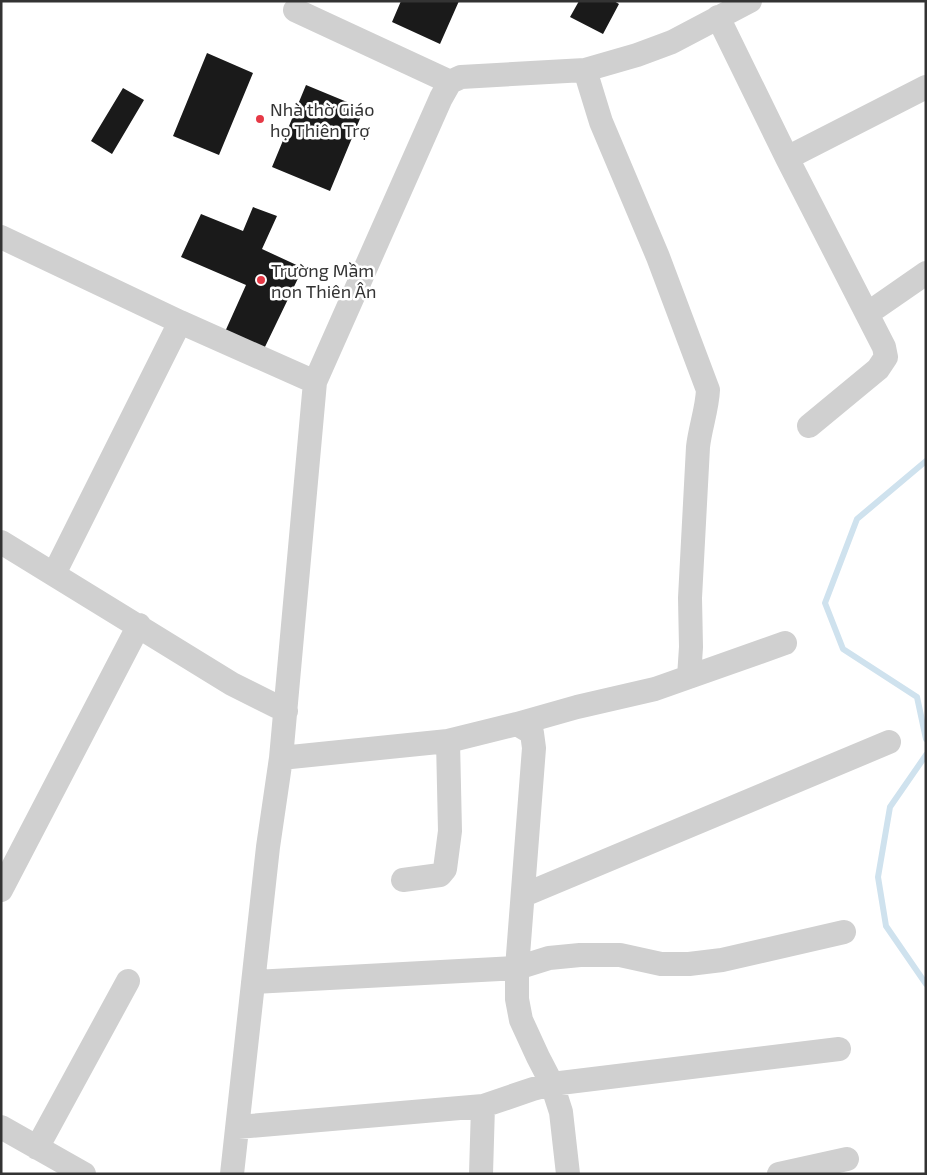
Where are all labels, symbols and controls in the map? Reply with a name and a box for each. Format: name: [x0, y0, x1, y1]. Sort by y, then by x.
place label: Nhà thờ Giáo họ Thiên Trợ: [270, 98, 374, 141]
marker: Nhà thờ Giáo họ Thiên Trợ: [254, 113, 266, 125]
place label: Trường Mầm non Thiên Ân: [271, 259, 376, 302]
marker: Trường Mầm non Thiên Ân: [255, 274, 267, 286]

